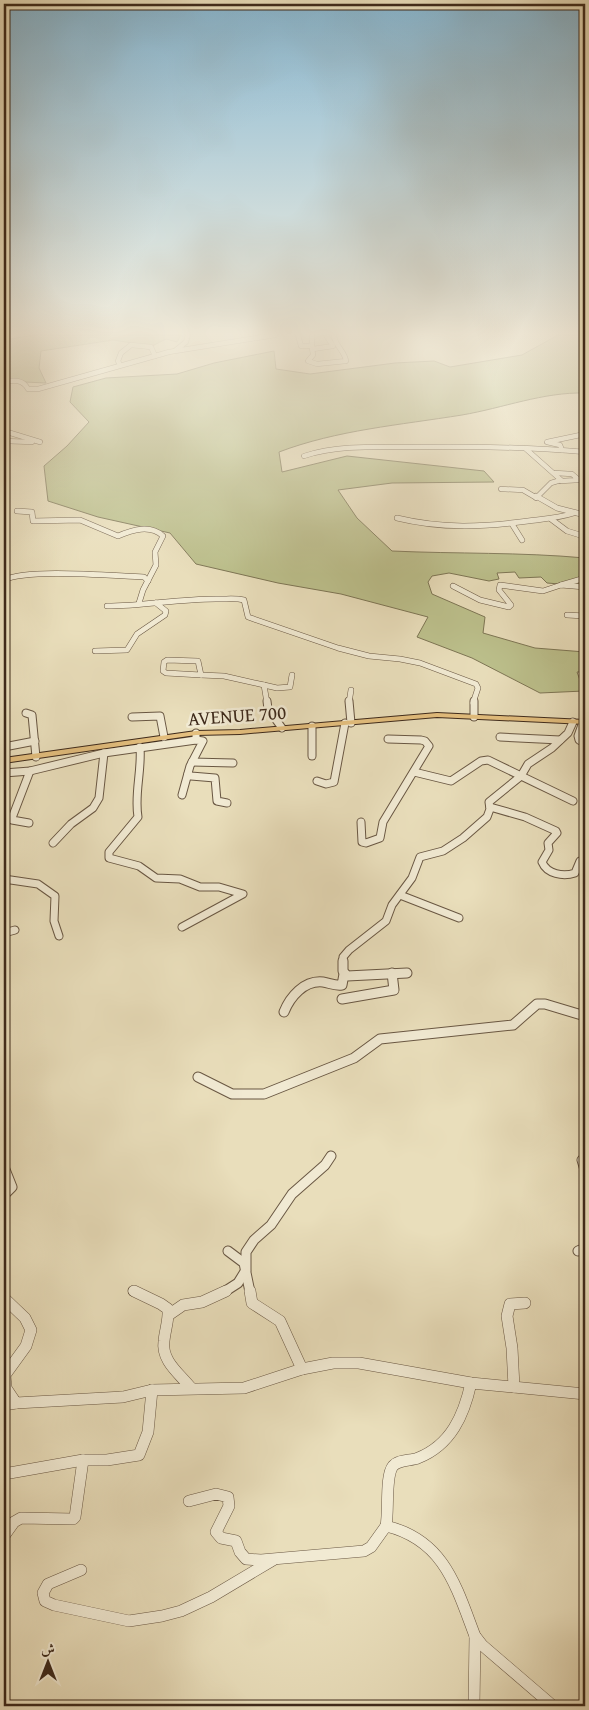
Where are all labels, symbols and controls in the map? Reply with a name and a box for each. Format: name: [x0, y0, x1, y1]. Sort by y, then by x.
street label: AVENUE 700: [187, 698, 287, 732]
north arrow: [22, 1638, 72, 1688]
text: ش: [41, 1639, 55, 1659]

